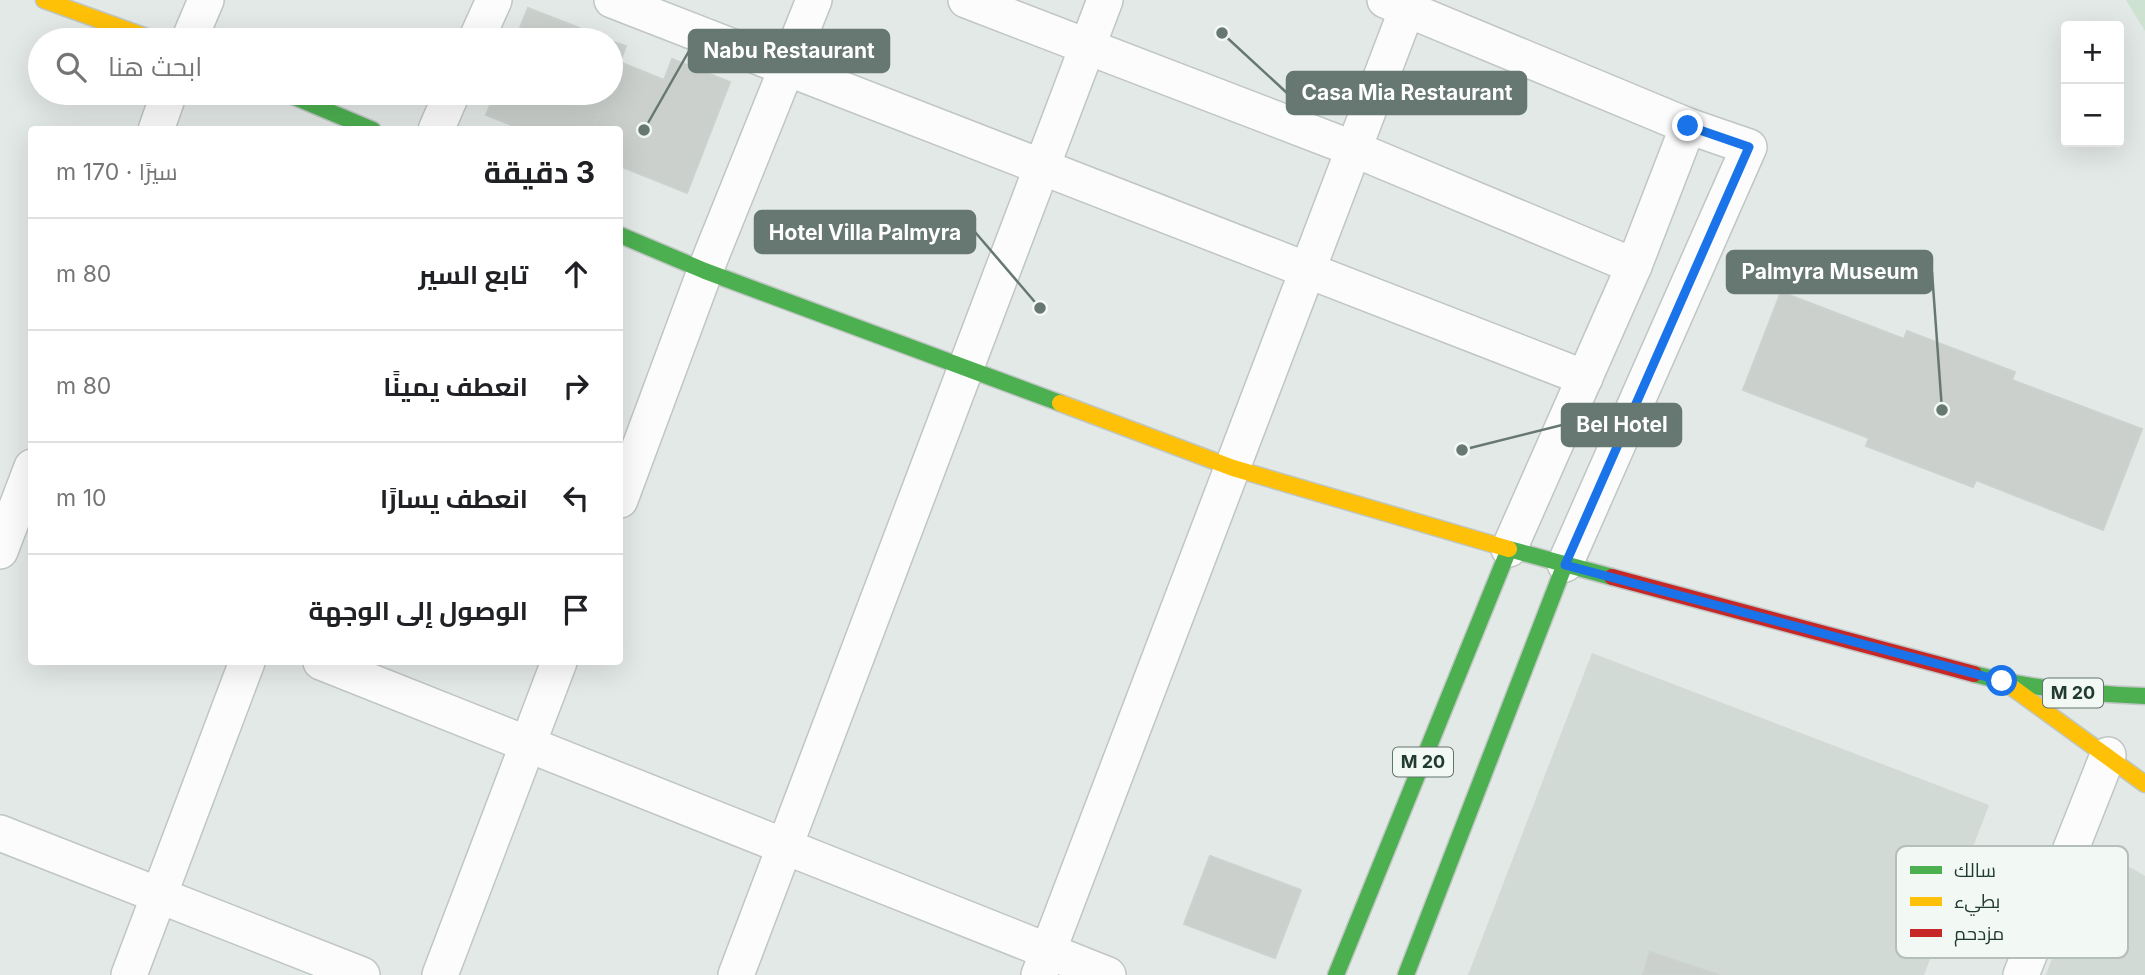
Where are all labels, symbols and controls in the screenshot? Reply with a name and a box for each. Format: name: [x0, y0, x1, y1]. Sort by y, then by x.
map controls: [2061, 21, 2124, 147]
button: +: [2061, 21, 2124, 84]
search box: [28, 28, 623, 105]
callout: Nabu Restaurant: [689, 30, 889, 72]
text: Nabu Restaurant: [703, 38, 875, 63]
icon: search: [52, 48, 90, 86]
text: ابحث هنا: [108, 51, 202, 82]
callout: Casa Mia Restaurant: [1287, 72, 1526, 114]
text: Casa Mia Restaurant: [1301, 80, 1513, 105]
button: −: [2061, 84, 2124, 147]
route end: [1672, 110, 1703, 141]
text: 3 دقيقة: [484, 154, 595, 190]
text: سيرًا · 170 m: [56, 158, 178, 186]
callout: Hotel Villa Palmyra: [755, 211, 975, 253]
text: Hotel Villa Palmyra: [769, 220, 961, 245]
callout: Palmyra Museum: [1727, 251, 1932, 293]
icon: ahead: [557, 255, 595, 293]
text: تابع السير: [418, 259, 528, 290]
text: Palmyra Museum: [1741, 259, 1919, 284]
text: 80 m: [56, 260, 111, 288]
icon: right: [557, 367, 595, 405]
text: انعطف يمينًا: [383, 371, 528, 402]
text: 80 m: [56, 372, 111, 400]
callout: Bel Hotel: [1562, 404, 1681, 446]
text: Bel Hotel: [1576, 412, 1668, 437]
icon: left: [557, 479, 595, 517]
text: انعطف يسارًا: [380, 483, 528, 514]
text: 10 m: [56, 484, 107, 512]
icon: arrive: [557, 591, 595, 629]
text: الوصول إلى الوجهة: [309, 595, 528, 626]
route start: [1986, 665, 2017, 696]
road number: M 20: [2043, 678, 2103, 708]
road number: M 20: [1393, 748, 1453, 776]
legend: [1896, 846, 2128, 958]
text: سالك: [1954, 859, 1996, 882]
text: بطيء: [1954, 890, 2000, 916]
text: مزدحم: [1954, 922, 2004, 947]

